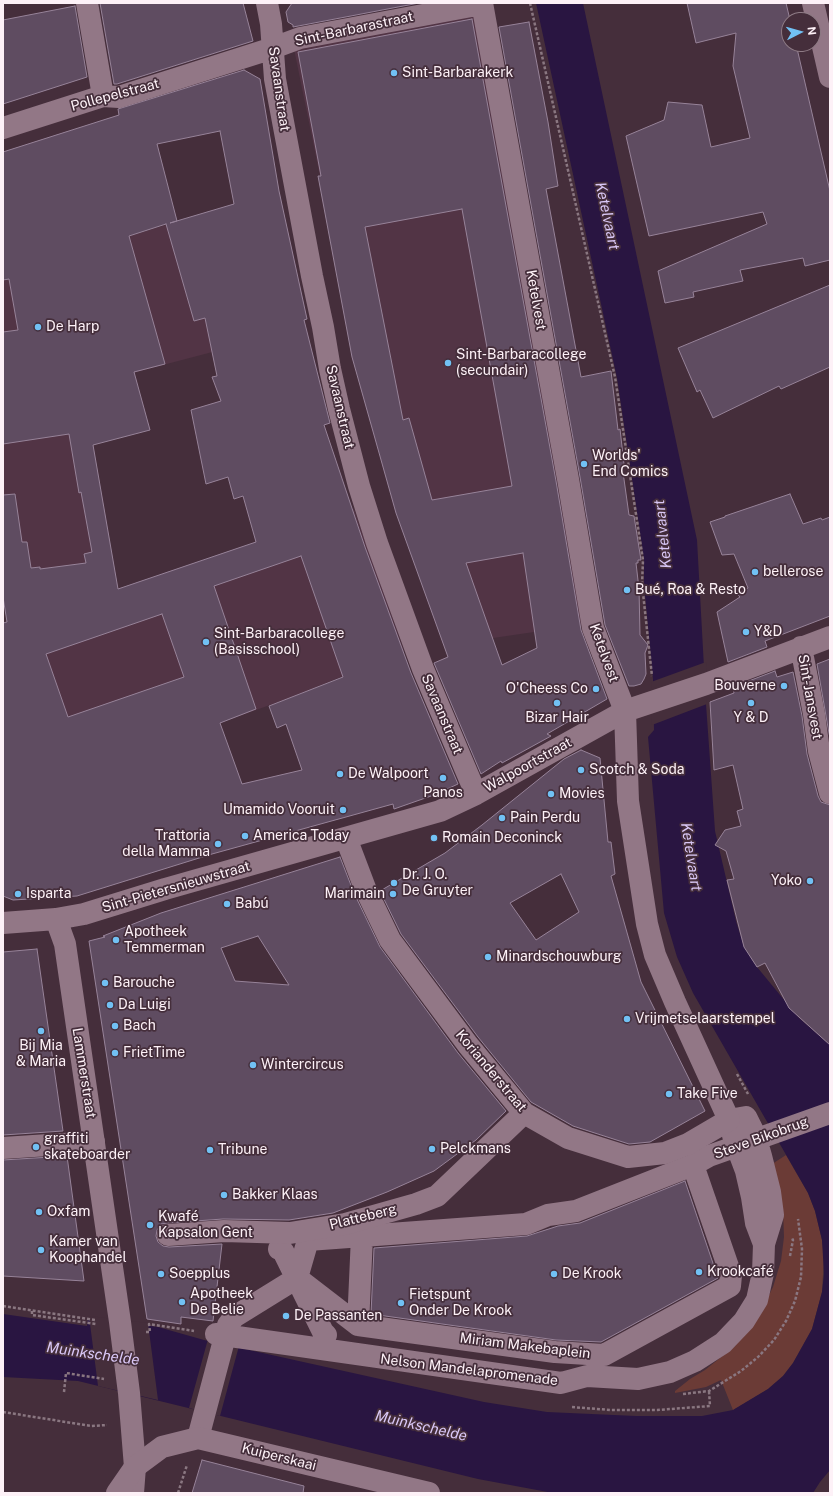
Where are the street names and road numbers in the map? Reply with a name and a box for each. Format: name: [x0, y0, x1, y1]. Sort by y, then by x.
street label: Sint-Barbarastraat: [293, 8, 415, 50]
street label: Savaanstraat: [265, 46, 293, 132]
street label: Pollepelstraat: [69, 75, 161, 115]
street label: Ketelvest: [522, 268, 550, 332]
street label: Savaanstraat: [322, 364, 358, 450]
street label: Ketelvest: [586, 621, 622, 685]
street label: Sint-Jansvest: [794, 653, 826, 741]
street label: Savaanstraat: [418, 671, 466, 757]
street label: Walpoortstraat: [481, 734, 575, 796]
street label: Sint-Pietersnieuwstraat: [100, 858, 252, 916]
street label: Lammerstraat: [69, 1027, 99, 1119]
street label: Korianderstraat: [452, 1027, 530, 1115]
street label: Steve Bikobrug: [711, 1113, 811, 1163]
street label: Platteberg: [328, 1201, 398, 1233]
street label: Miriam Makebaplein: [459, 1330, 591, 1362]
street label: Nelson Mandelapromenade: [379, 1351, 559, 1389]
street label: Kuiperskaai: [240, 1440, 318, 1474]

